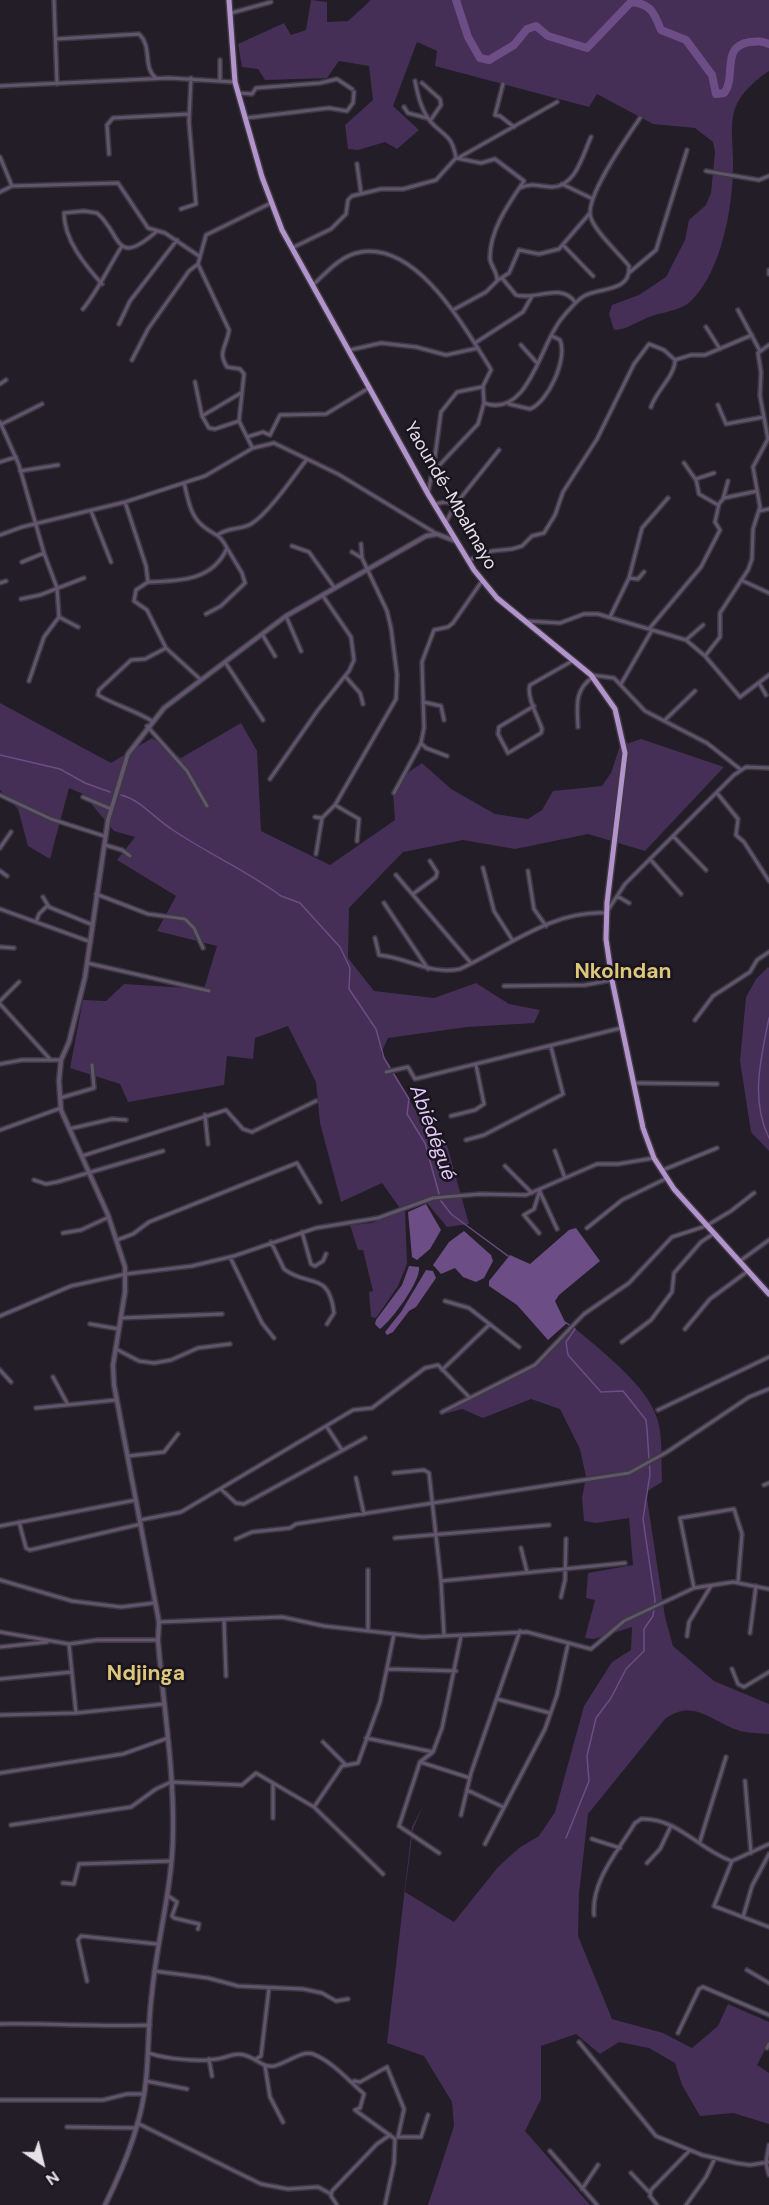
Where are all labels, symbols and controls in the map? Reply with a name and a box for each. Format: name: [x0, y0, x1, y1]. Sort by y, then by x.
street label: Yaoundé-Mbalmayo: [399, 418, 501, 574]
district label: Nkolndan: [575, 959, 671, 985]
water label: Abiédégué: [404, 1082, 460, 1184]
district label: Ndjinga: [107, 1661, 185, 1687]
north arrow: [12, 2133, 72, 2193]
text: N: [42, 2166, 63, 2190]

